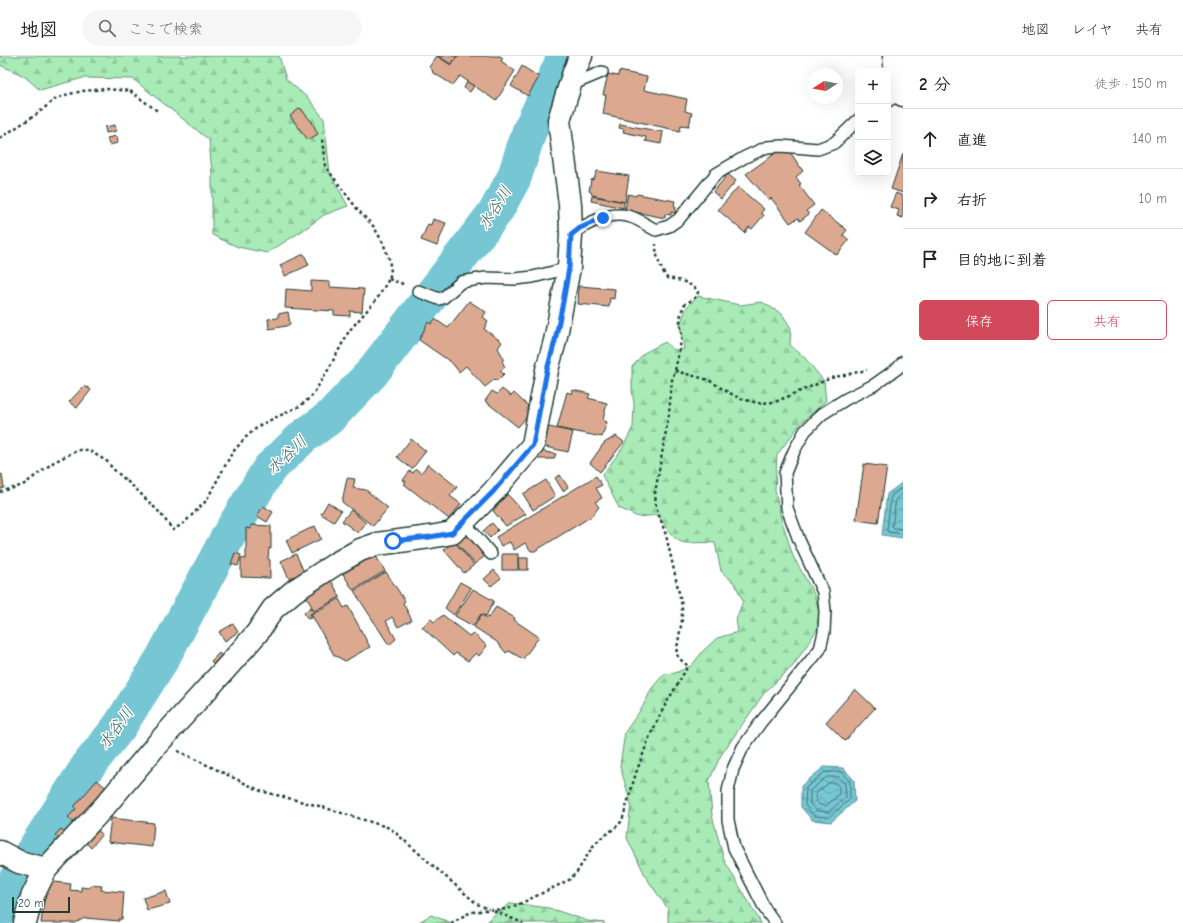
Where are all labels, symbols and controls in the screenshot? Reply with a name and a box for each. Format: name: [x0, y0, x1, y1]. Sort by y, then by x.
search box: [82, 10, 362, 46]
icon: search: [96, 17, 118, 39]
text: 地図: [20, 19, 58, 41]
text: ここで検索: [128, 20, 203, 38]
text: 地図: [1022, 21, 1050, 38]
text: レイヤ: [1072, 21, 1113, 38]
text: 共有: [1135, 21, 1163, 38]
north arrow: [807, 68, 843, 104]
map controls: [855, 68, 891, 176]
button: +: [855, 68, 891, 104]
text: 2 分: [919, 75, 951, 94]
text: 徒歩 · 150 m: [1095, 76, 1167, 91]
button: −: [855, 104, 891, 140]
icon: ahead: [919, 128, 941, 150]
text: 直進: [957, 131, 987, 149]
text: 140 m: [1133, 131, 1167, 146]
button: layers: [855, 140, 891, 176]
water label: 水谷川: [475, 183, 515, 233]
icon: right: [919, 188, 941, 210]
text: 右折: [957, 191, 987, 209]
text: 10 m: [1139, 191, 1167, 206]
route end: [594, 209, 612, 227]
icon: arrive: [919, 248, 941, 270]
text: 目的地に到着: [957, 251, 1047, 269]
button: 保存: [919, 300, 1039, 340]
button: 共有: [1047, 300, 1167, 340]
water label: 水谷川: [263, 432, 311, 478]
route start: [384, 532, 402, 550]
water label: 水谷川: [95, 703, 137, 753]
scale bar: [12, 895, 70, 914]
text: 20 m: [18, 897, 43, 910]

